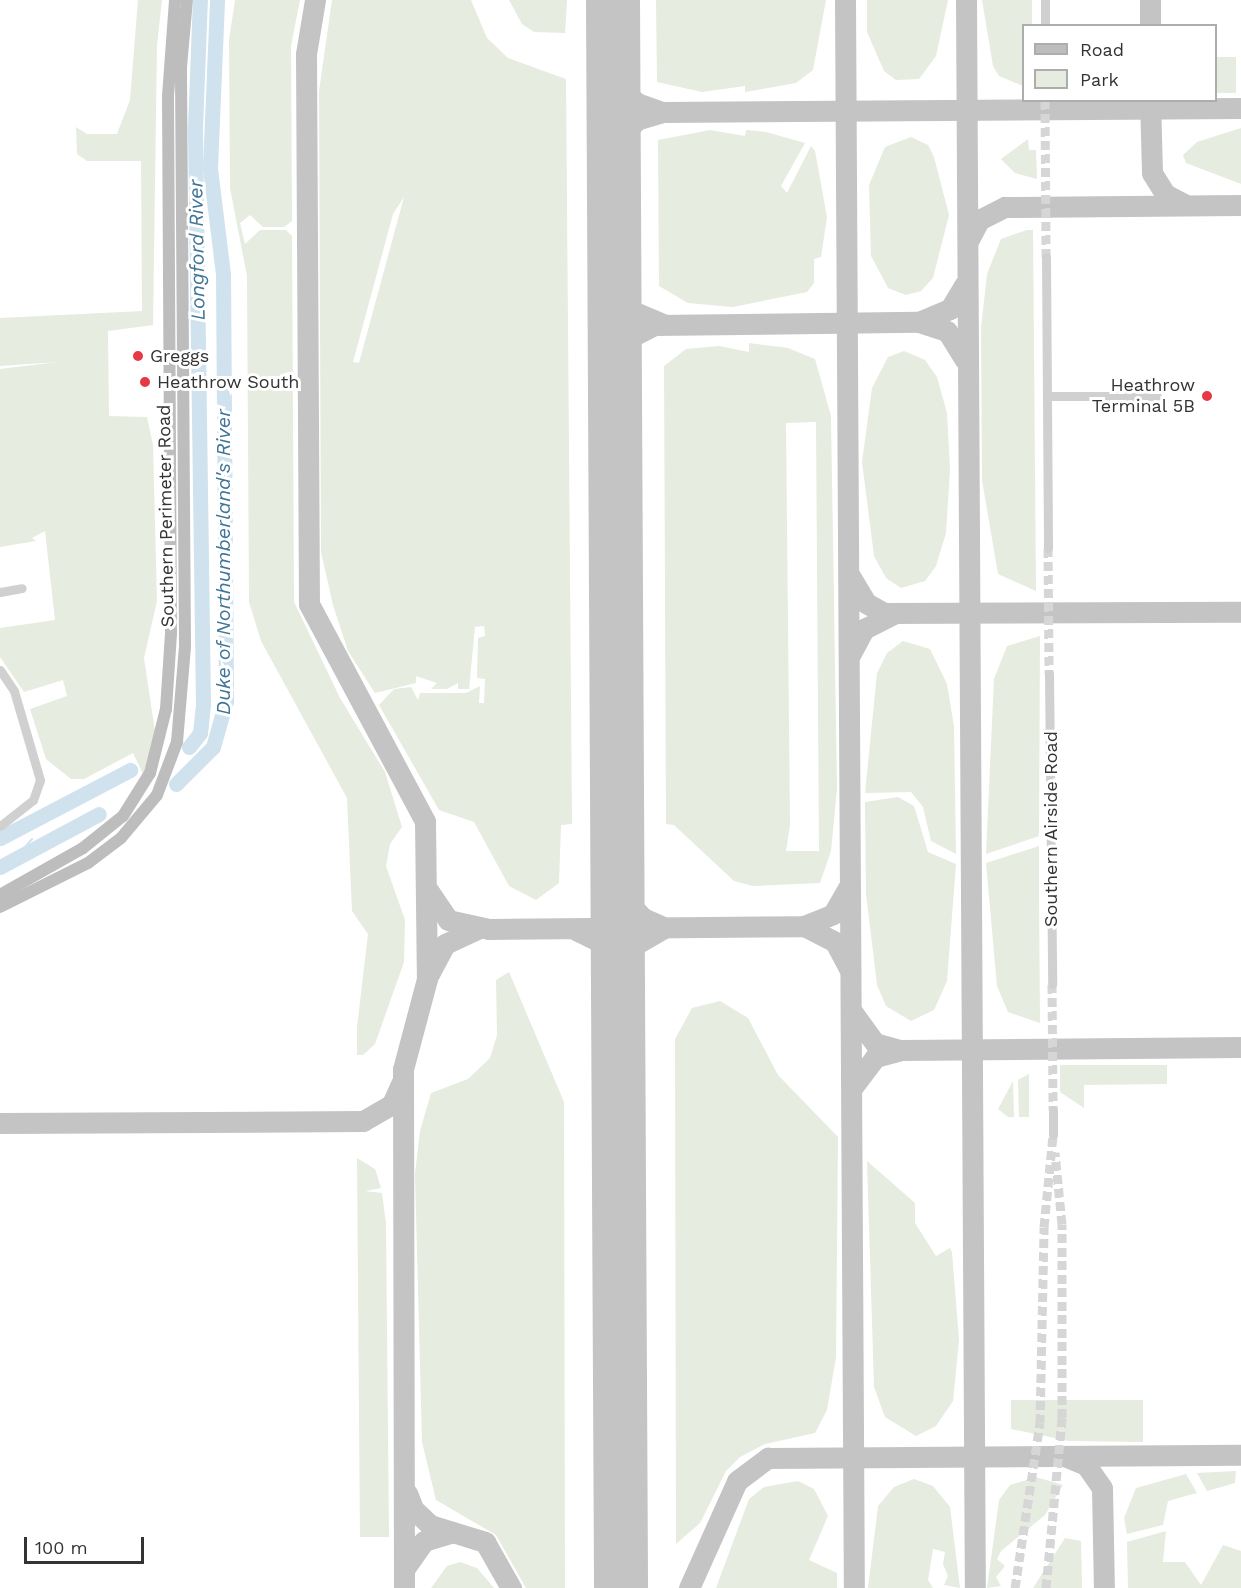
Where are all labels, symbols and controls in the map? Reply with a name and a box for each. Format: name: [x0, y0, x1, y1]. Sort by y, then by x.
legend: [1022, 24, 1217, 102]
text: Road: [1080, 39, 1124, 60]
text: Park: [1080, 69, 1119, 90]
water label: Longford River: [184, 179, 210, 321]
place label: Greggs: [150, 345, 209, 367]
marker: Greggs: [131, 349, 145, 363]
place label: Heathrow South: [157, 371, 300, 393]
marker: Heathrow South: [138, 375, 152, 389]
place label: Heathrow Terminal 5B: [1091, 375, 1195, 418]
marker: Heathrow Terminal 5B: [1200, 389, 1214, 403]
street label: Southern Perimeter Road: [153, 404, 179, 628]
water label: Duke of Northumberland's River: [211, 409, 235, 715]
street label: Southern Airside Road: [1040, 731, 1062, 927]
scale bar: [27, 1525, 147, 1563]
text: 100 m: [35, 1537, 88, 1558]

